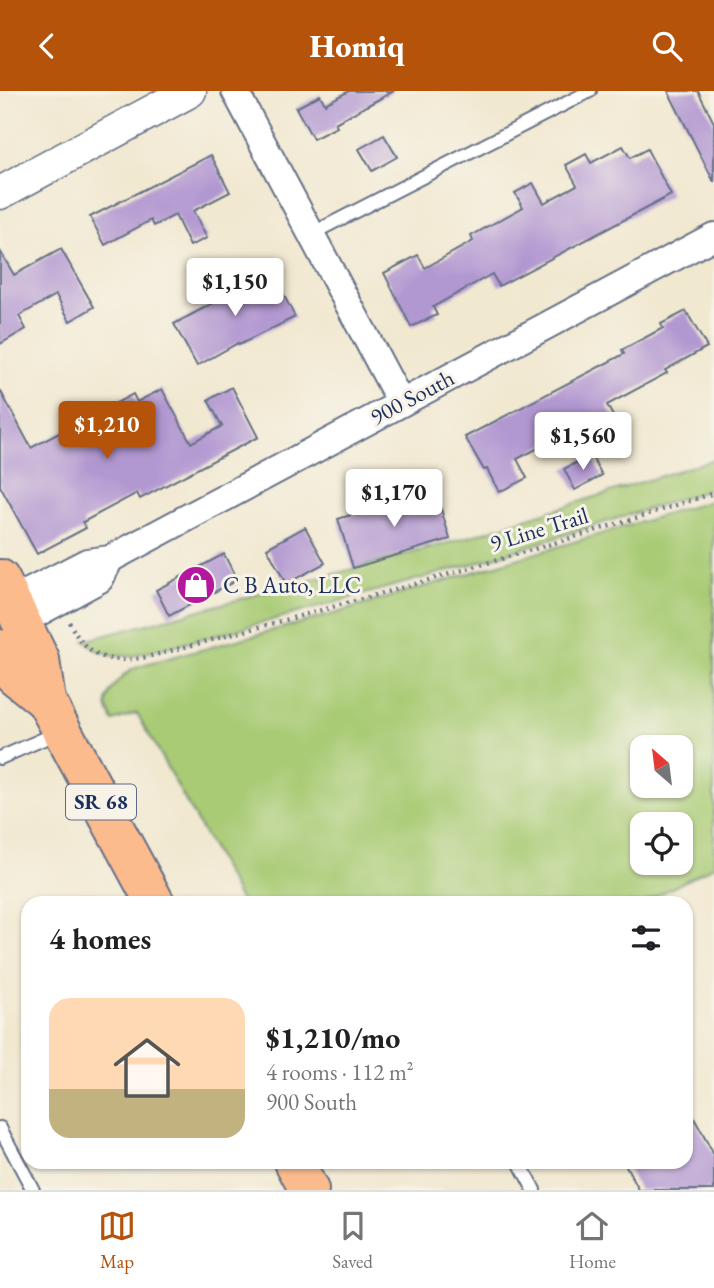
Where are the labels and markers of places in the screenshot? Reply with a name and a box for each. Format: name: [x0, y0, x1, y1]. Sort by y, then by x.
pin: $1,150: [178, 259, 292, 318]
pin: $1,210: [50, 401, 164, 461]
pin: $1,560: [526, 413, 640, 472]
pin: $1,170: [337, 469, 451, 529]
shop icon: C B Auto, LLC: [175, 564, 217, 606]
place label: C B Auto, LLC: [223, 570, 361, 600]

